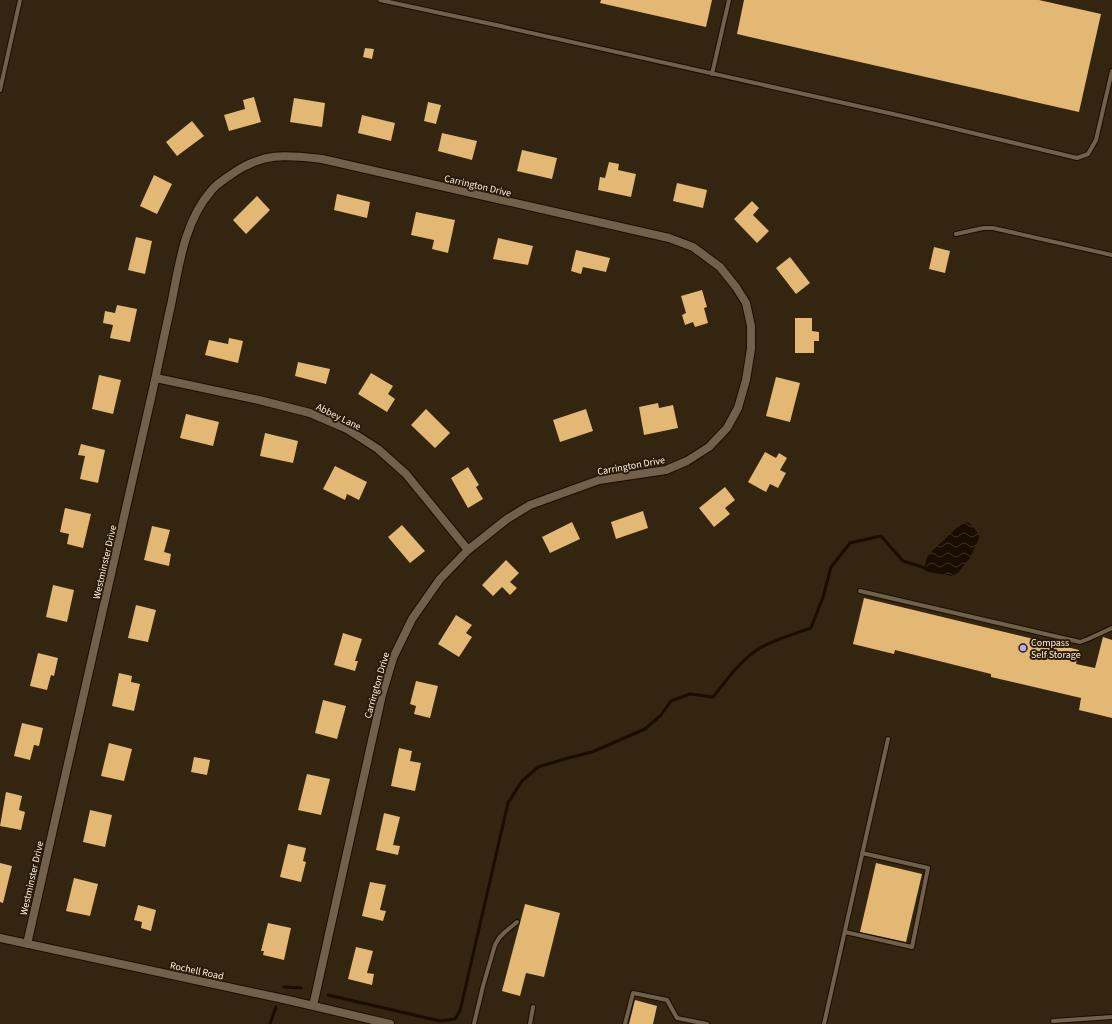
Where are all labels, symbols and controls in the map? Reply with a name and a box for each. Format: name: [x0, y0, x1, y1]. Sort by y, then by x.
street label: Carrington Drive: [443, 171, 513, 201]
street label: Abbey Lane: [314, 400, 363, 434]
street label: Carrington Drive: [596, 453, 666, 479]
street label: Westminster Drive: [90, 524, 120, 601]
place label: Compass Self Storage: [1031, 636, 1081, 662]
marker: Compass Self Storage: [1018, 643, 1028, 653]
street label: Carrington Drive: [361, 650, 393, 720]
street label: Westminster Drive: [17, 840, 47, 917]
street label: Rochell Road: [169, 958, 225, 983]

